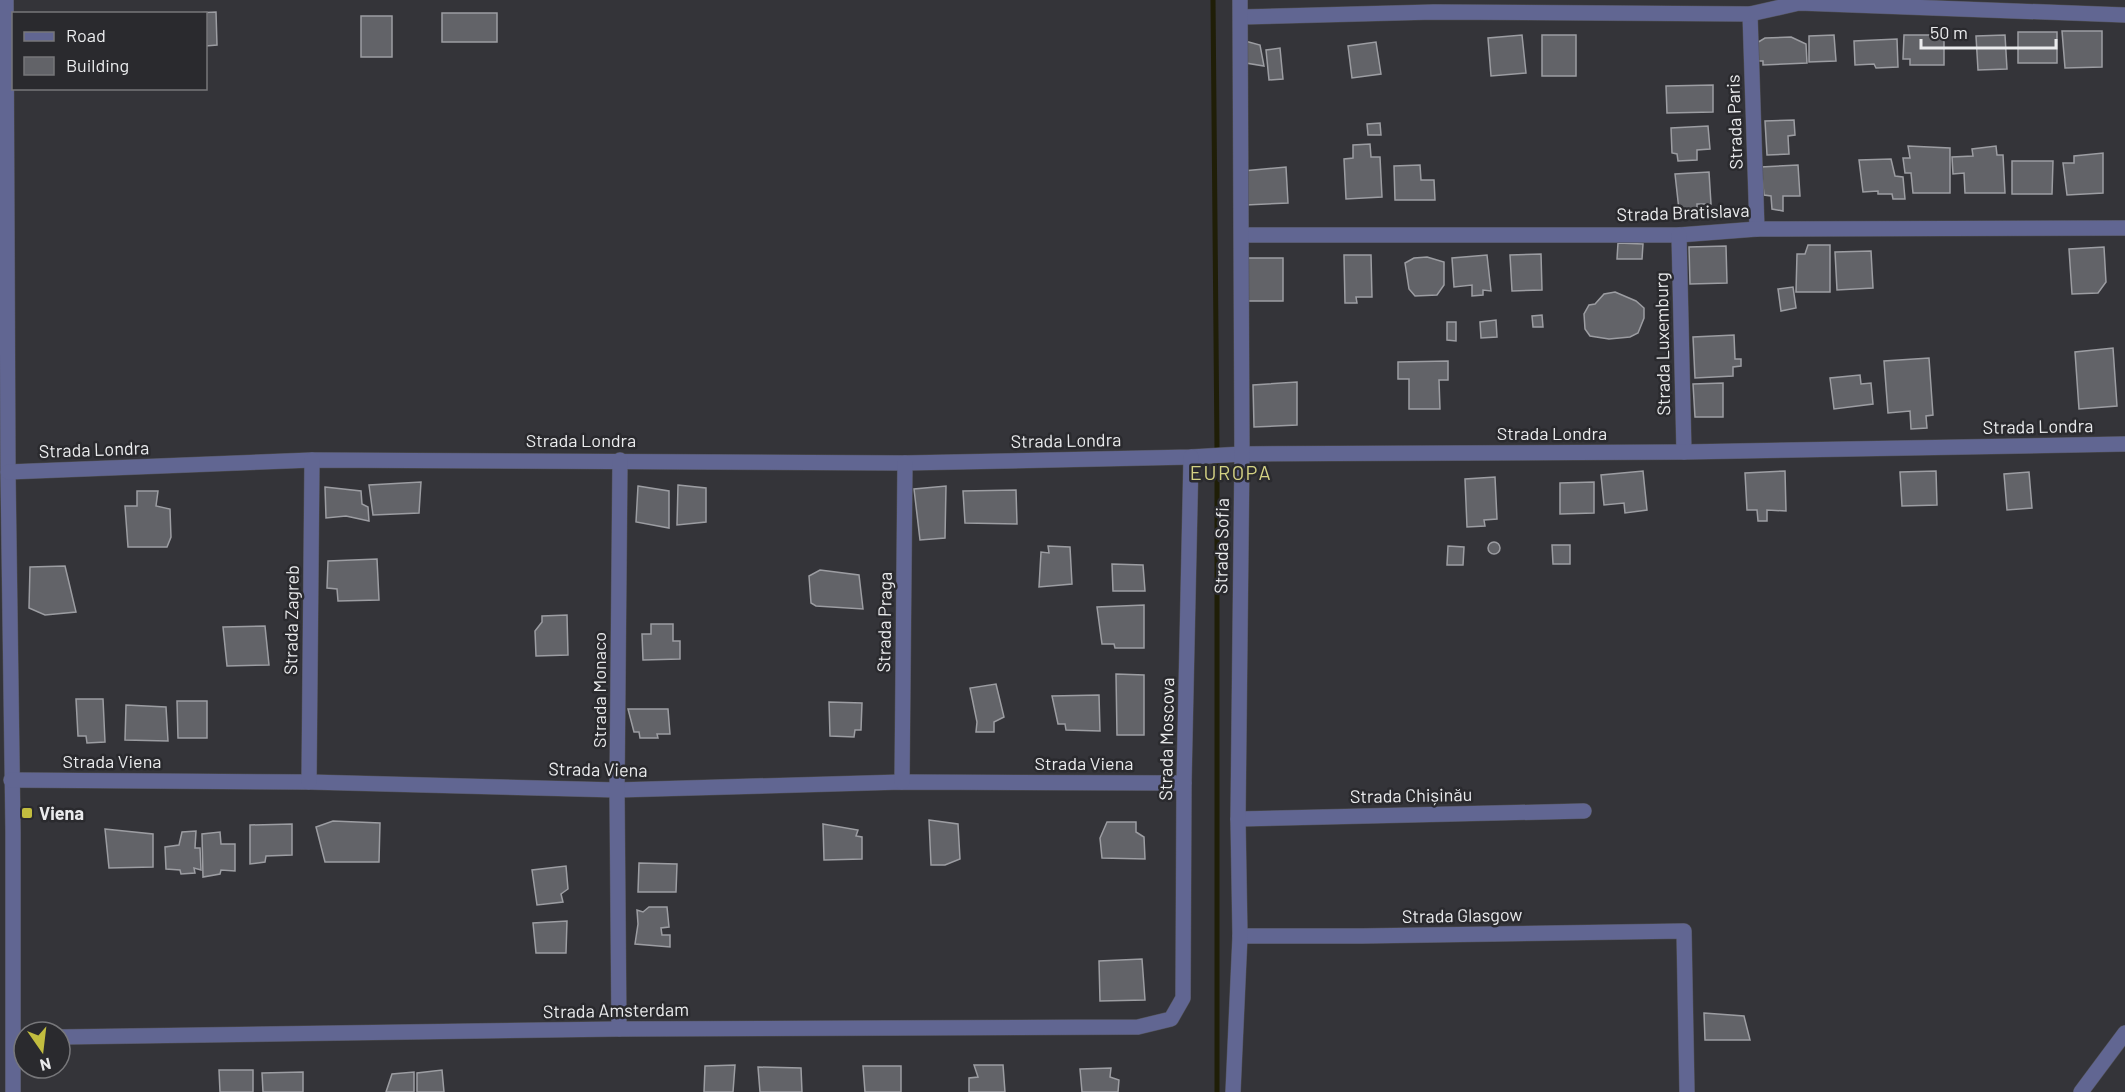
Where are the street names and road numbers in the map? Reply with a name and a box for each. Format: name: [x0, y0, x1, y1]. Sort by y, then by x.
street label: Strada Paris: [1721, 74, 1747, 170]
street label: Strada Bratislava: [1616, 199, 1750, 225]
street label: Strada Luxemburg: [1650, 272, 1674, 416]
street label: Strada Londra: [1983, 414, 2093, 438]
street label: Strada Londra: [1497, 422, 1607, 444]
street label: Strada Londra: [1011, 428, 1121, 452]
street label: Strada Londra: [526, 429, 636, 451]
street label: Strada Londra: [38, 436, 150, 462]
street label: Strada Sofia: [1209, 498, 1233, 594]
street label: Strada Zagreb: [279, 565, 303, 675]
street label: Strada Praga: [872, 572, 896, 672]
street label: Strada Monaco: [588, 632, 610, 748]
street label: Strada Moscova: [1154, 677, 1178, 801]
street label: Strada Viena: [62, 750, 162, 772]
street label: Strada Viena: [1034, 752, 1134, 774]
street label: Strada Viena: [548, 757, 648, 781]
street label: Strada Chișinău: [1350, 783, 1472, 807]
street label: Strada Glasgow: [1402, 903, 1522, 927]
street label: Strada Amsterdam: [543, 998, 689, 1022]

